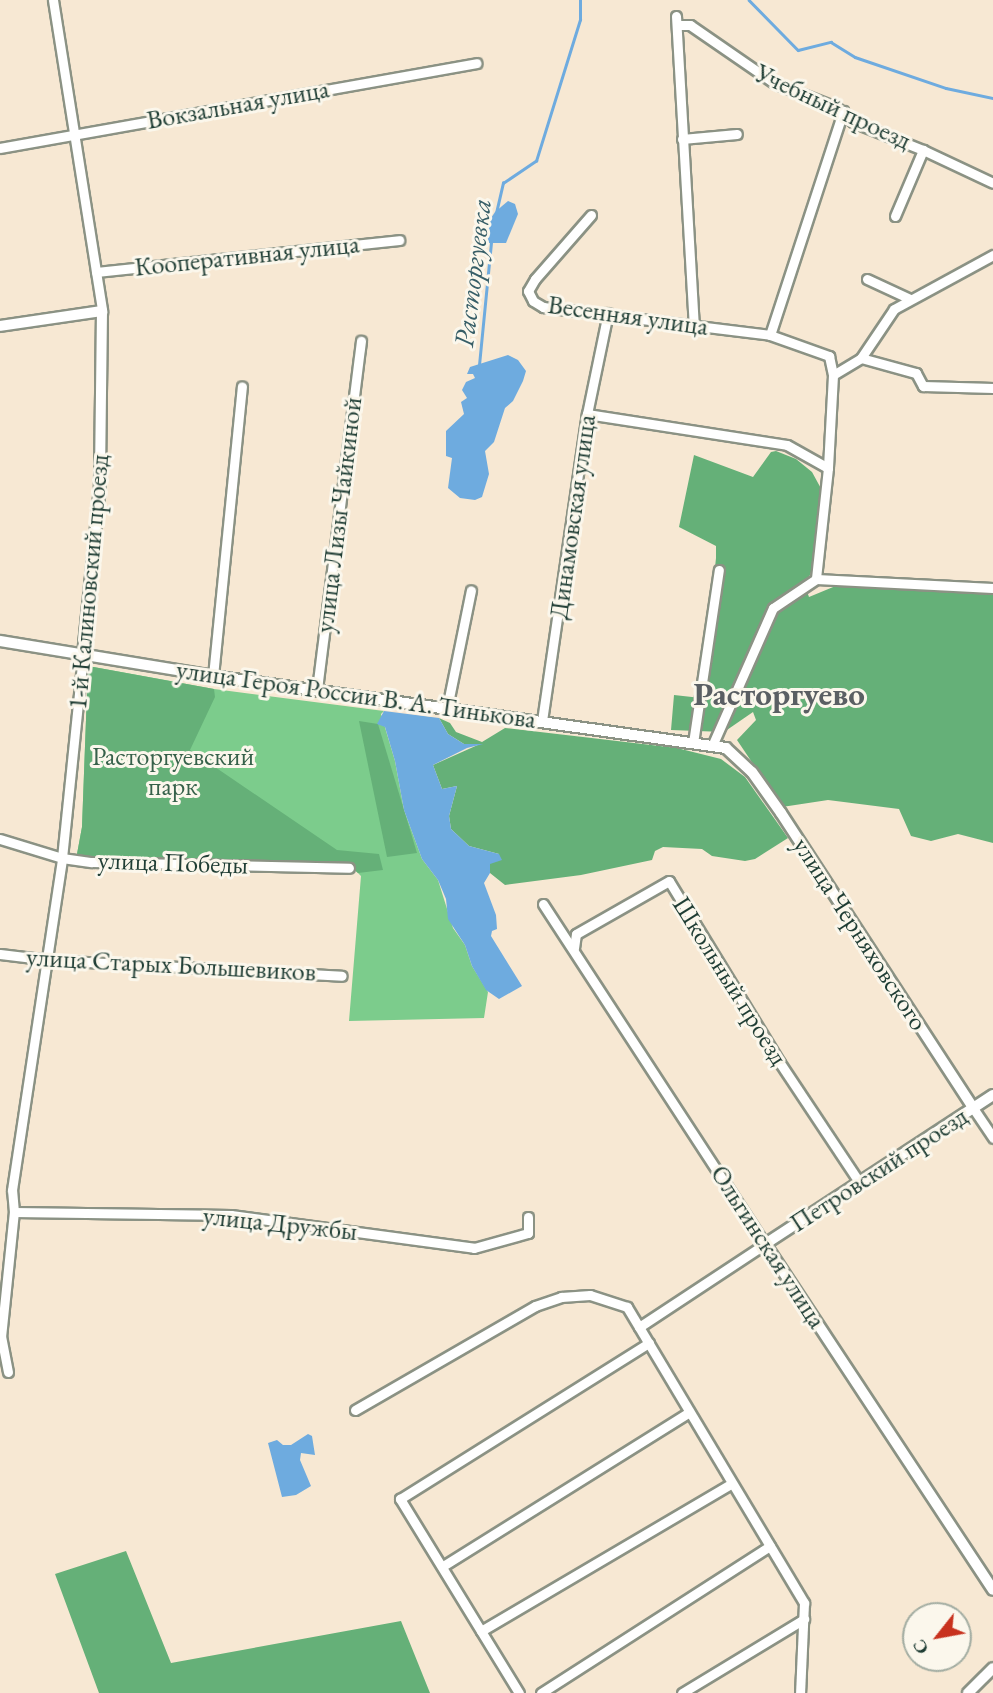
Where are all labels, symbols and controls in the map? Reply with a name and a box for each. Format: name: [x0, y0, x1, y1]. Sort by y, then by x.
street label: Учебный проезд: [750, 57, 916, 157]
street label: Вокзальная улица: [144, 74, 332, 136]
water label: Расторгуевка: [446, 197, 498, 349]
street label: Кооперативная улица: [133, 229, 361, 283]
street label: Весенняя улица: [546, 289, 710, 343]
street label: улица Лизы Чайкиной: [309, 395, 369, 635]
street label: Динамовская улица: [543, 413, 603, 621]
street label: 1-й Калиновский проезд: [62, 453, 116, 711]
street label: улица Героя России В. А. Тинькова: [174, 654, 538, 736]
district label: Расторгуево: [693, 674, 865, 714]
park label: Расторгуевский парк: [92, 741, 254, 802]
street label: улица Черняховского: [786, 832, 934, 1036]
street label: улица Победы: [97, 845, 249, 881]
street label: Школьный проезд: [666, 891, 794, 1071]
street label: улица Старых Большевиков: [25, 942, 317, 988]
street label: Петровский проезд: [784, 1101, 974, 1239]
street label: Ольгинская улица: [704, 1159, 832, 1335]
street label: улица Дружбы: [201, 1200, 359, 1248]
north arrow: [902, 1602, 972, 1672]
text: С: [906, 1635, 934, 1659]

